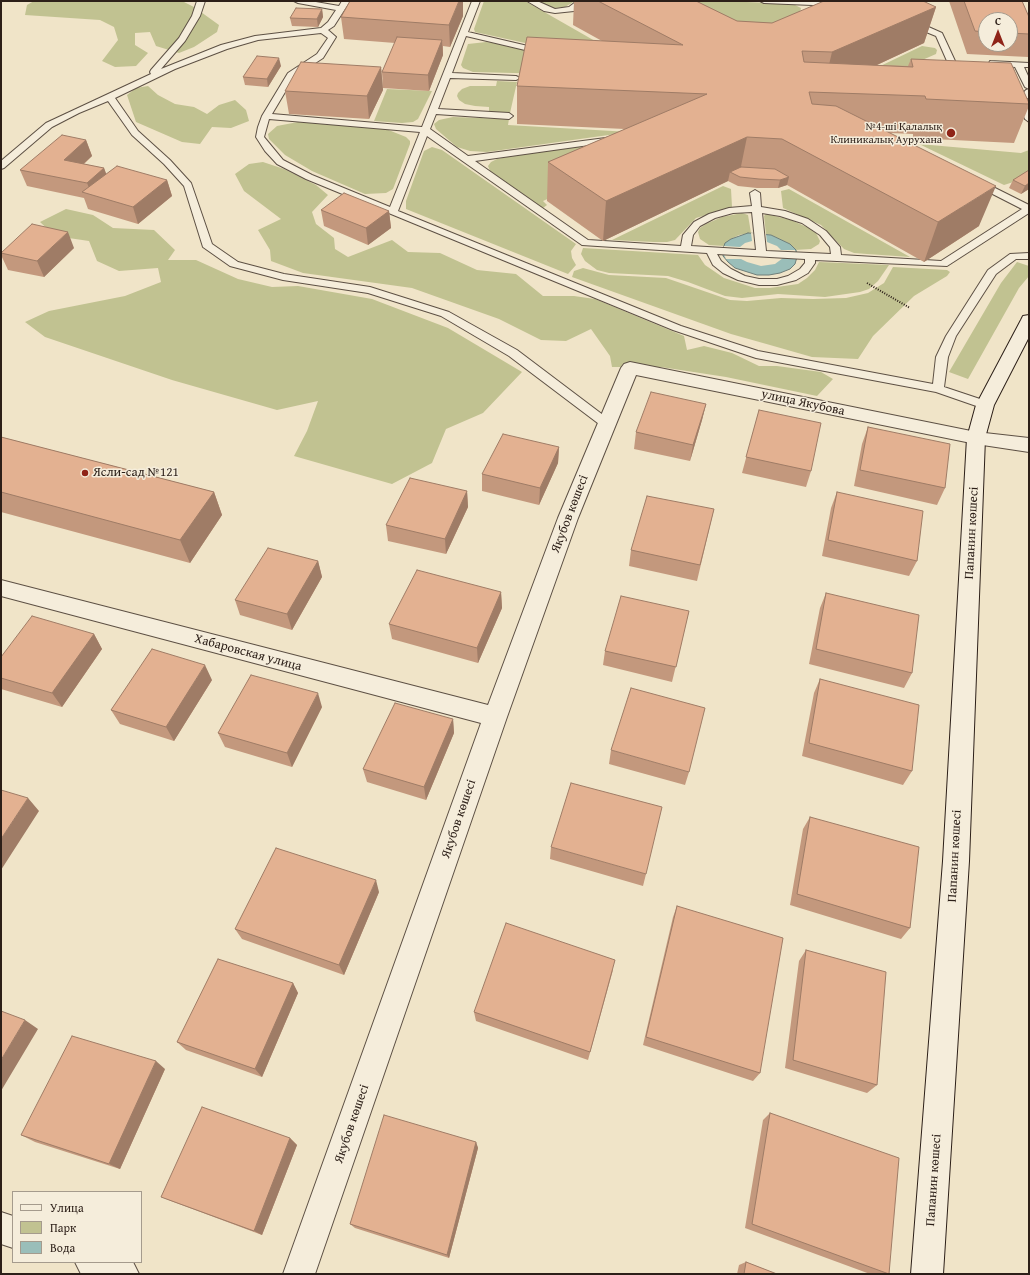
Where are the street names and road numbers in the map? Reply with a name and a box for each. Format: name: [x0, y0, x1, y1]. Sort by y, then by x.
street label: улица Якубова: [760, 387, 846, 419]
street label: Якубов көшесі: [548, 473, 592, 555]
street label: Папанин көшесі: [962, 486, 982, 580]
street label: Хабаровская улица: [193, 631, 303, 675]
street label: Якубов көшесі: [438, 778, 480, 860]
street label: Папанин көшесі: [945, 809, 965, 903]
street label: Якубов көшесі: [331, 1083, 373, 1165]
street label: Папанин көшесі: [923, 1133, 945, 1227]

